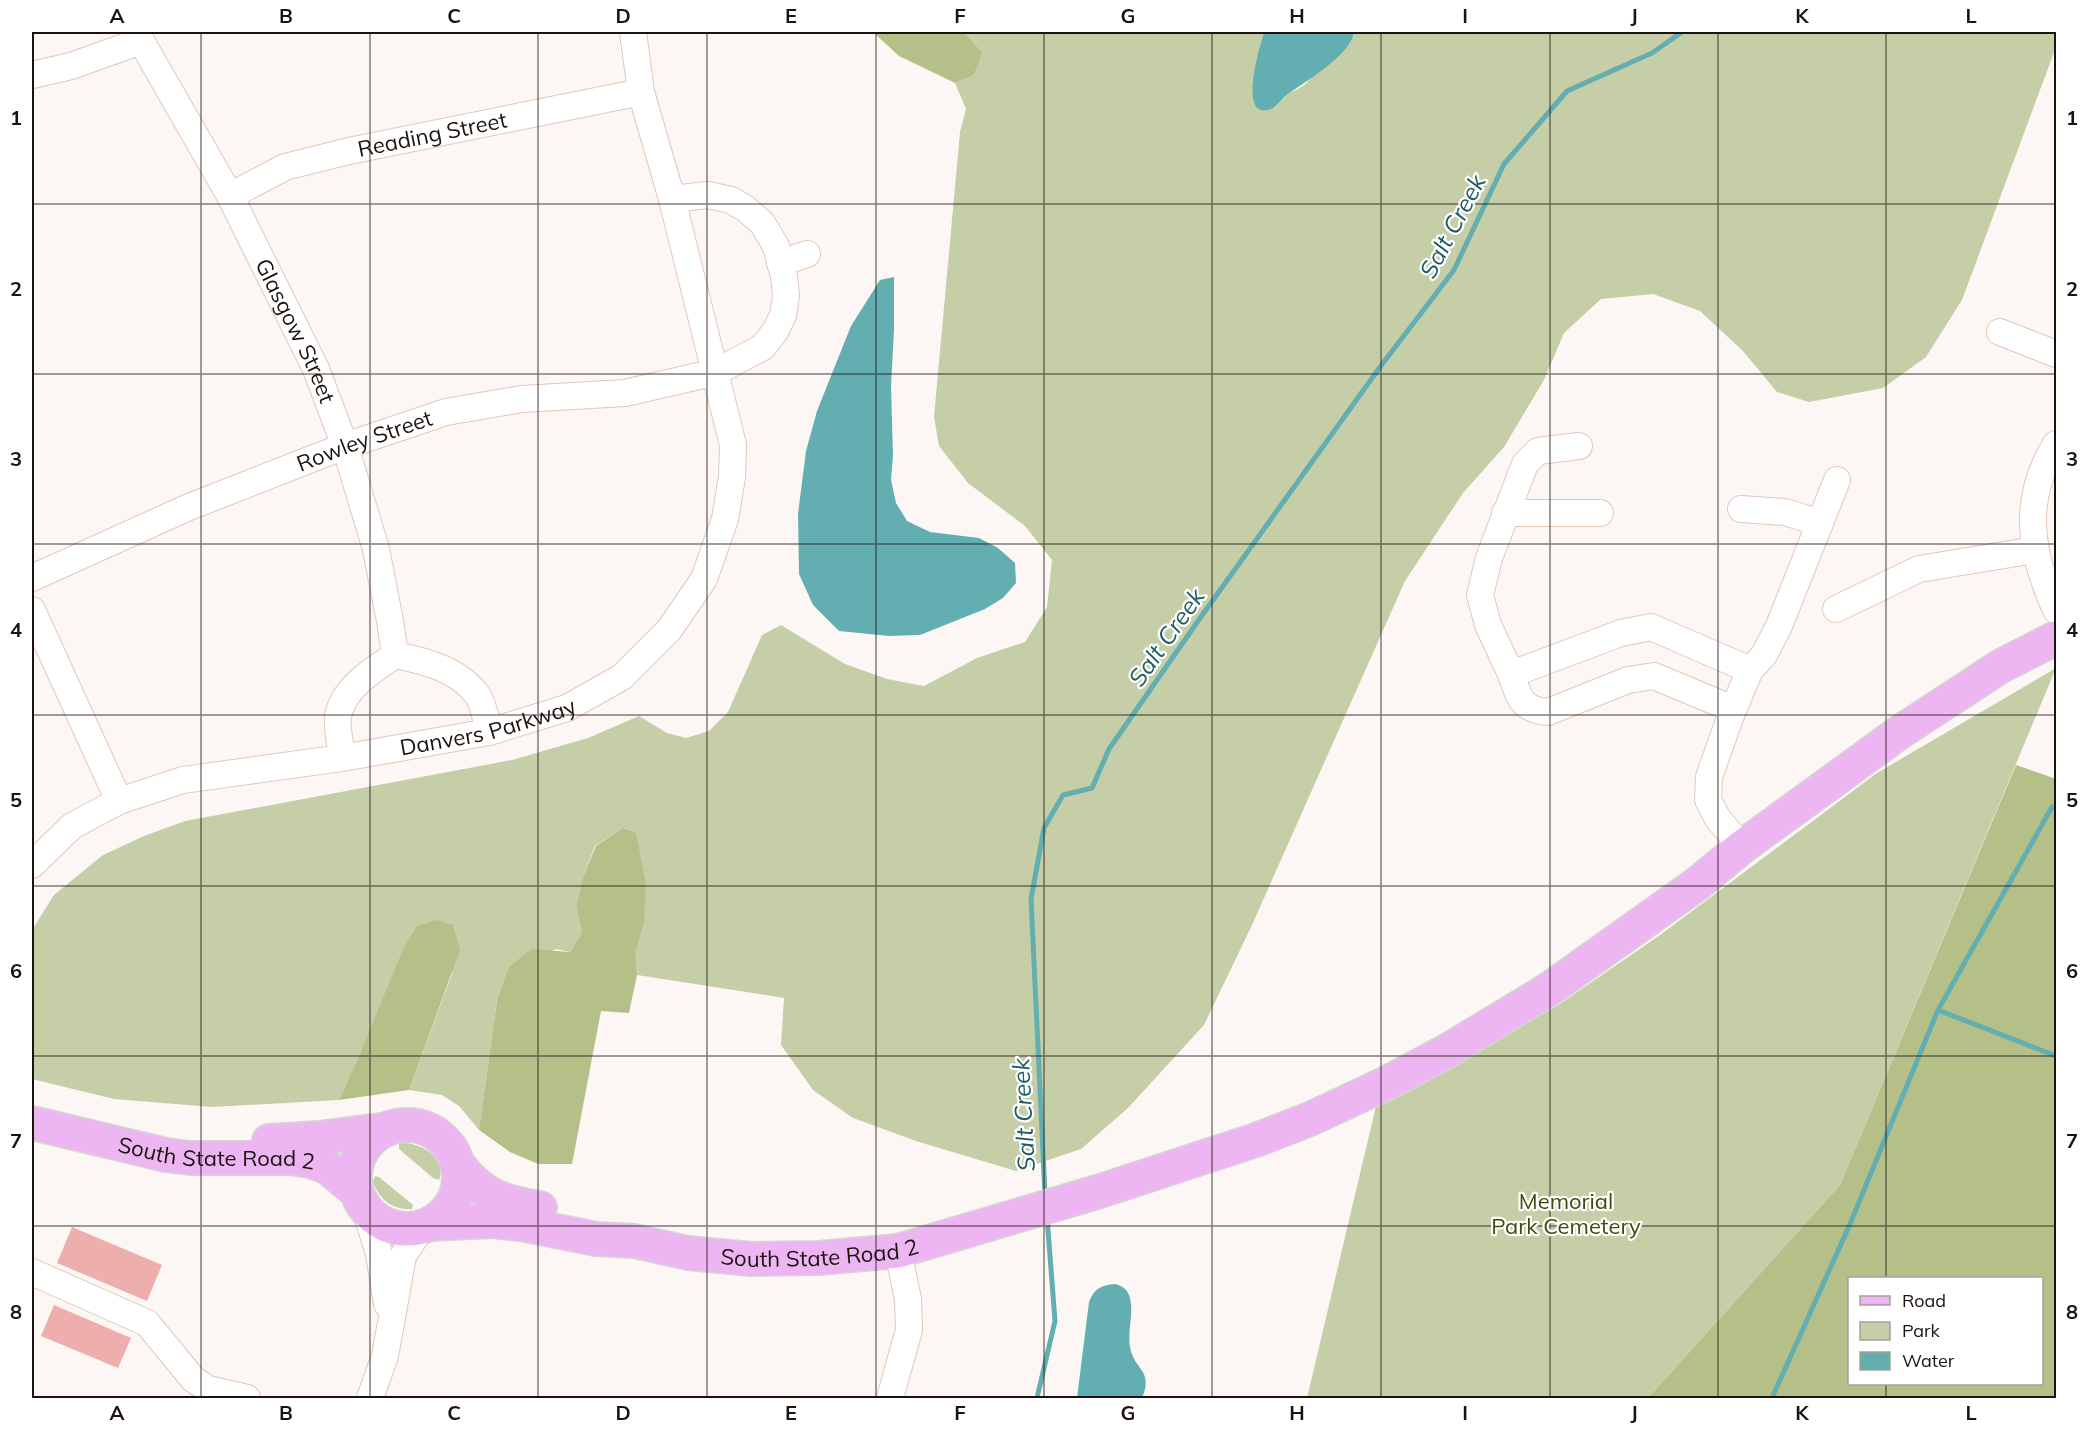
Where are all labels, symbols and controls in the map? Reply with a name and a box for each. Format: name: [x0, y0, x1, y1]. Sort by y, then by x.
text: A: [110, 3, 125, 28]
text: B: [279, 3, 293, 28]
text: C: [447, 3, 461, 28]
text: D: [615, 3, 631, 28]
text: E: [785, 3, 797, 28]
text: F: [954, 3, 966, 28]
text: G: [1121, 3, 1135, 28]
text: H: [1289, 3, 1305, 28]
text: I: [1462, 3, 1468, 28]
text: J: [1630, 3, 1638, 28]
text: K: [1795, 3, 1809, 28]
text: L: [1965, 3, 1977, 28]
text: 1: [10, 105, 22, 130]
street label: Reading Street: [355, 105, 509, 163]
text: 1: [2066, 105, 2078, 130]
water label: Salt Creek: [1412, 168, 1492, 283]
street label: Glasgow Street: [249, 254, 342, 407]
text: 2: [10, 276, 22, 301]
text: 2: [2066, 276, 2078, 301]
street label: Rowley Street: [293, 404, 436, 478]
text: 3: [10, 446, 22, 471]
text: 3: [2066, 446, 2078, 471]
water label: Salt Creek: [1121, 582, 1211, 692]
text: 4: [10, 617, 22, 642]
text: 4: [2066, 617, 2078, 642]
street label: Danvers Parkway: [398, 692, 581, 762]
text: 5: [10, 787, 22, 812]
text: 5: [2066, 787, 2078, 812]
text: 6: [10, 958, 22, 983]
text: 6: [2066, 958, 2078, 983]
water label: Salt Creek: [1005, 1057, 1041, 1172]
text: 7: [10, 1128, 22, 1153]
text: 7: [2066, 1128, 2078, 1153]
street label: South State Road 2: [115, 1130, 317, 1176]
park label: Memorial Park Cemetery: [1491, 1187, 1641, 1240]
street label: South State Road 2: [719, 1232, 922, 1273]
legend: [1848, 1277, 2043, 1385]
text: Road: [1902, 1289, 1946, 1312]
text: 8: [10, 1299, 22, 1324]
text: 8: [2066, 1299, 2078, 1324]
text: Park: [1902, 1319, 1941, 1342]
text: Water: [1902, 1349, 1955, 1372]
text: A: [110, 1400, 125, 1425]
text: B: [279, 1400, 293, 1425]
text: C: [447, 1400, 461, 1425]
text: D: [615, 1400, 631, 1425]
text: E: [785, 1400, 797, 1425]
text: F: [954, 1400, 966, 1425]
text: G: [1121, 1400, 1135, 1425]
text: H: [1289, 1400, 1305, 1425]
text: I: [1462, 1400, 1468, 1425]
text: J: [1630, 1400, 1638, 1425]
text: K: [1795, 1400, 1809, 1425]
text: L: [1965, 1400, 1977, 1425]

